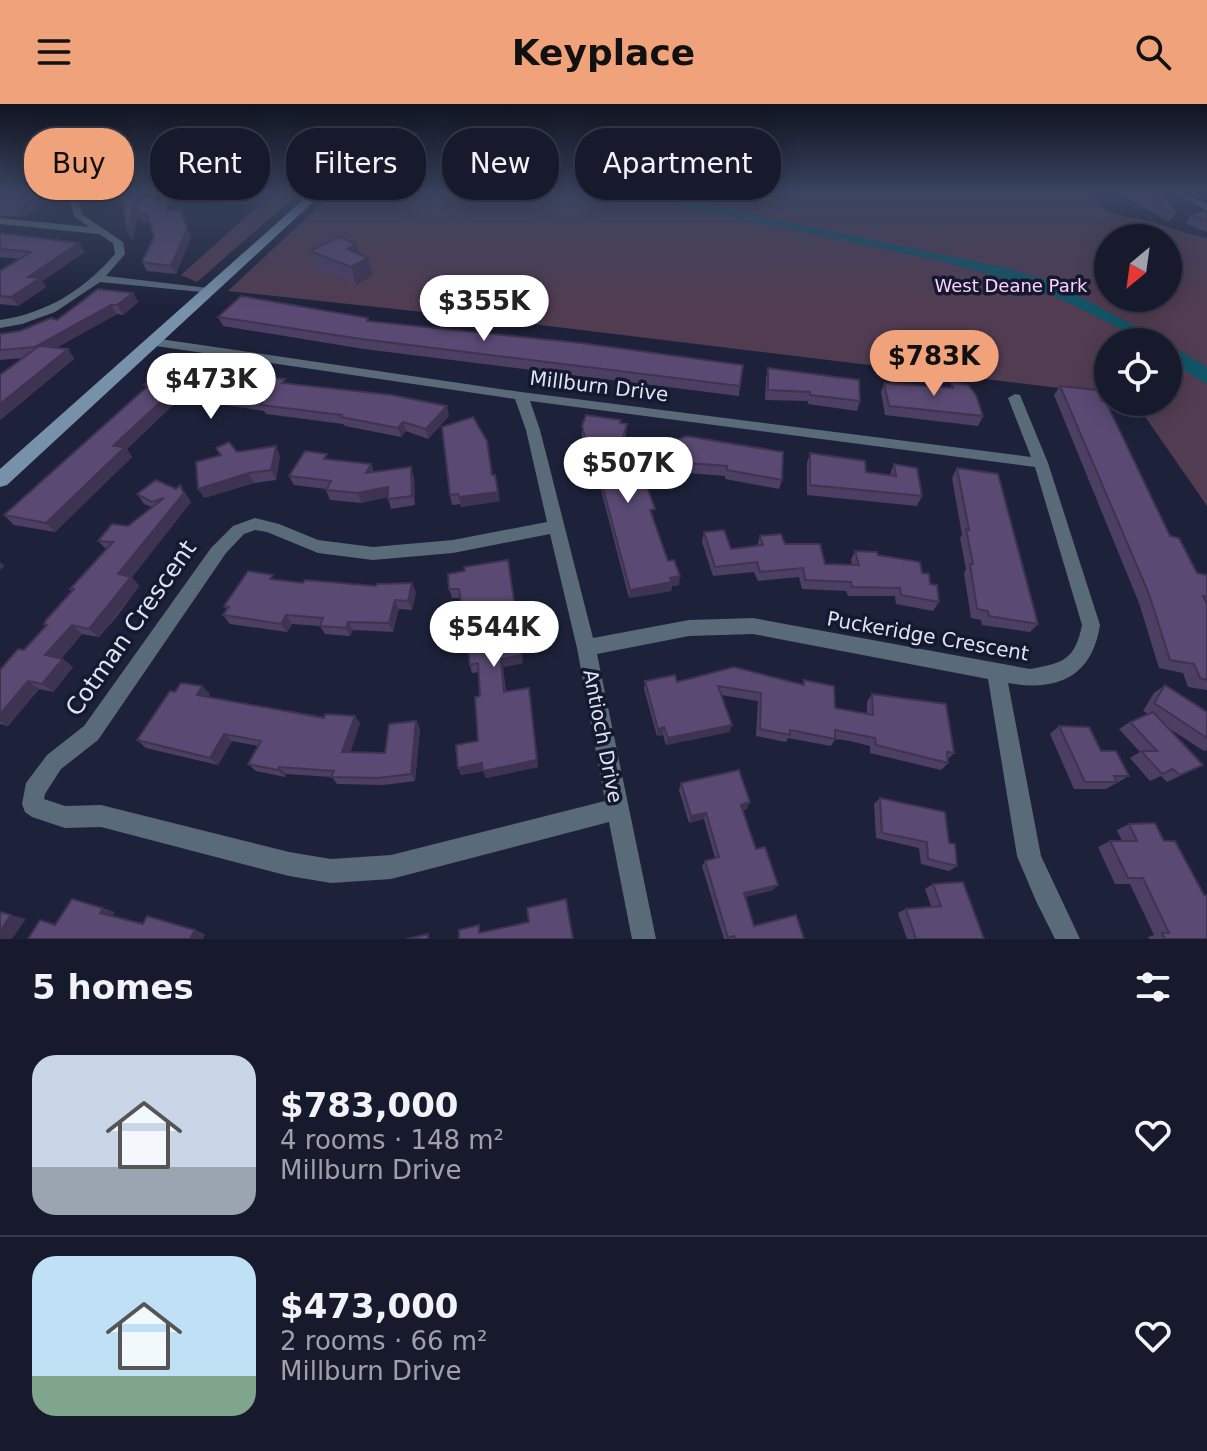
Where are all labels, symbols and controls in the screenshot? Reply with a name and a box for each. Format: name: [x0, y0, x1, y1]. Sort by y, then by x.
icon: menu: [32, 30, 76, 74]
icon: search: [1131, 30, 1175, 74]
text: Keyplace: [512, 32, 695, 73]
chip: Buy: [24, 128, 134, 200]
chip: Rent: [150, 128, 270, 200]
chip: Filters: [286, 128, 426, 200]
chip: New: [442, 128, 559, 200]
chip: Apartment: [575, 128, 781, 200]
north arrow: [1094, 224, 1182, 312]
map controls: [1094, 224, 1182, 416]
pin: $355K: [428, 275, 540, 343]
park label: West Deane Park: [934, 275, 1088, 296]
text: $355K: [438, 286, 530, 316]
button: locate: [1094, 328, 1182, 416]
pin: $783K: [878, 330, 990, 398]
text: $783K: [888, 341, 980, 371]
pin: $473K: [155, 353, 267, 421]
text: $473K: [165, 364, 257, 394]
street label: Millburn Drive: [528, 366, 670, 406]
pin: $507K: [572, 437, 684, 505]
text: $507K: [582, 448, 674, 478]
street label: Cotman Crescent: [60, 535, 202, 721]
pin: $544K: [438, 601, 550, 669]
street label: Puckeridge Crescent: [825, 606, 1031, 666]
text: $544K: [448, 612, 540, 642]
street label: Antioch Drive: [578, 667, 628, 805]
icon: filters: [1131, 965, 1175, 1009]
text: 5 homes: [32, 967, 194, 1007]
text: $783,000: [280, 1085, 459, 1125]
icon: home: [96, 1087, 192, 1183]
icon: heart: [1131, 1113, 1175, 1157]
text: 4 rooms · 148 m²: [280, 1125, 504, 1155]
text: Millburn Drive: [280, 1155, 461, 1185]
text: $473,000: [280, 1286, 459, 1326]
icon: home: [96, 1288, 192, 1384]
icon: heart: [1131, 1314, 1175, 1358]
text: 2 rooms · 66 m²: [280, 1326, 488, 1356]
text: Millburn Drive: [280, 1356, 461, 1386]

